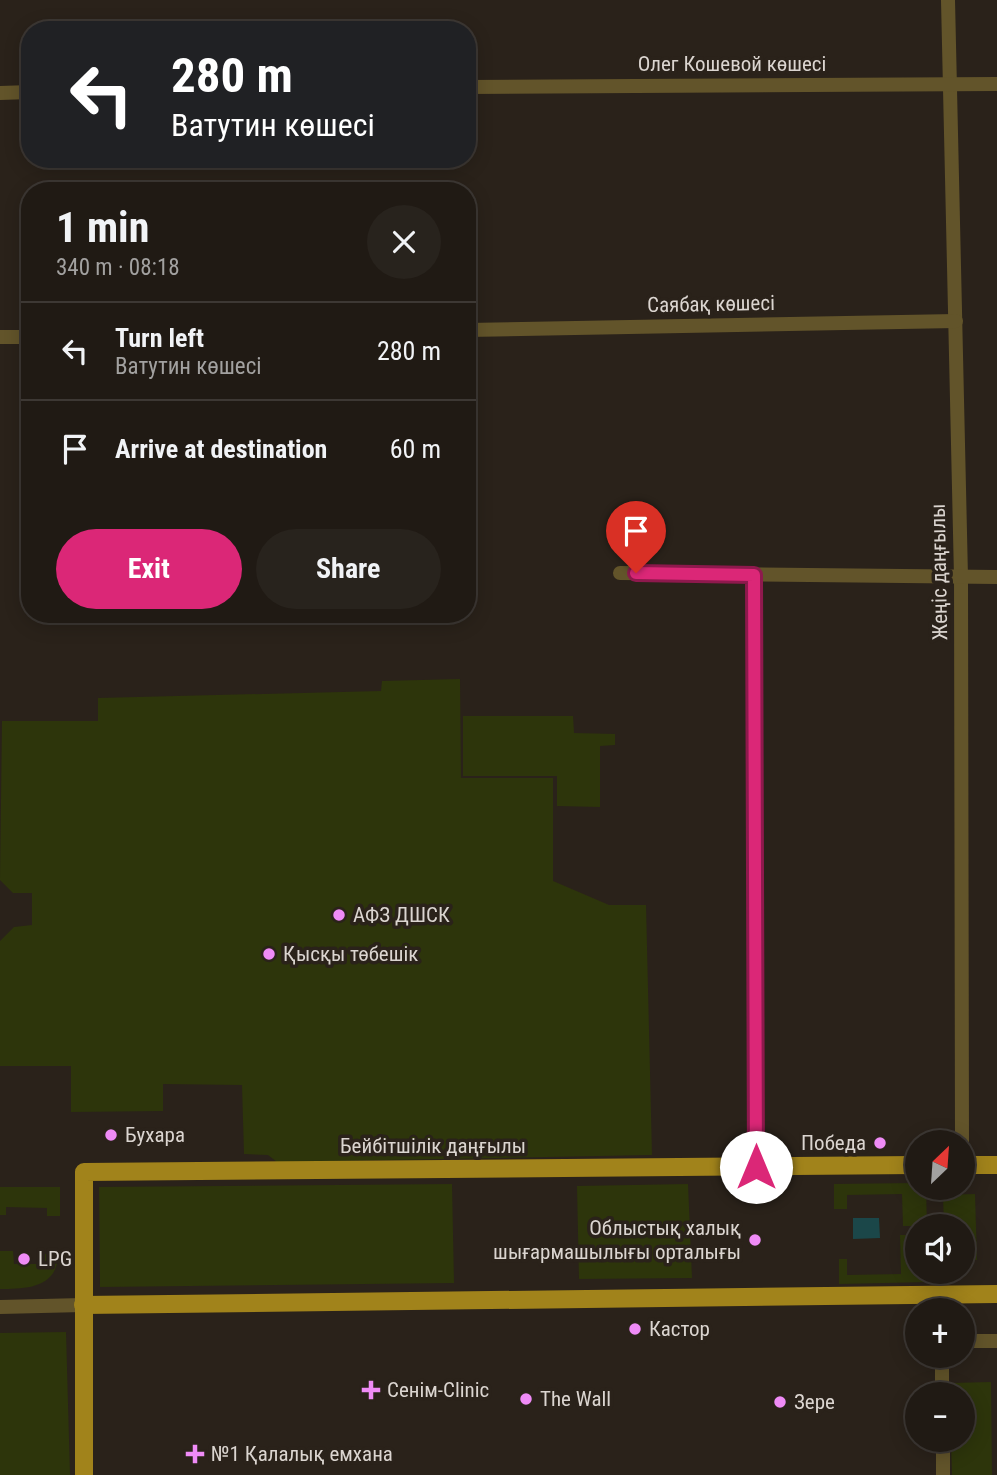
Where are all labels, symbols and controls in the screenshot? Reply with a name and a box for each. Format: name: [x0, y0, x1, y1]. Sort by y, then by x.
text: 280 m: [171, 47, 293, 104]
icon: left: [56, 49, 147, 140]
street label: Олег Кошевой көшесі: [638, 52, 826, 76]
text: Ватутин көшесі: [171, 106, 375, 144]
text: 1 min: [56, 203, 149, 252]
button: close: [367, 205, 441, 279]
text: 340 m · 08:18: [56, 254, 180, 281]
street label: Саябақ көшесі: [647, 291, 775, 317]
text: Turn left: [115, 323, 204, 353]
icon: left: [56, 332, 94, 370]
text: 280 m: [377, 336, 441, 366]
text: Ватутин көшесі: [115, 353, 262, 380]
icon: arrive: [56, 430, 94, 468]
text: Arrive at destination: [115, 434, 327, 464]
text: 60 m: [390, 434, 441, 464]
pin: [606, 501, 666, 573]
street label: Жеңіс даңғылы: [926, 503, 952, 641]
icon: arrive: [617, 512, 655, 550]
button: Exit: [56, 529, 242, 609]
button: Share: [256, 529, 441, 609]
place label: АФЗ ДШСК: [353, 903, 450, 927]
marker: АФЗ ДШСК: [331, 907, 347, 923]
place label: Қысқы төбешік: [283, 942, 418, 966]
marker: Қысқы төбешік: [261, 946, 277, 962]
place label: Бухара: [125, 1123, 185, 1147]
marker: Бухара: [103, 1127, 119, 1143]
position arrow: [719, 1130, 793, 1204]
north arrow: [905, 1130, 975, 1200]
map controls: [905, 1130, 975, 1452]
place label: Победа: [801, 1131, 866, 1155]
street label: Бейбітшілік даңғылы: [340, 1134, 526, 1158]
marker: Победа: [872, 1135, 888, 1151]
button: sound: [905, 1214, 975, 1284]
place label: Облыстық халық шығармашылығы орталығы: [493, 1216, 741, 1264]
marker: Облыстық халық шығармашылығы орталығы: [747, 1232, 763, 1248]
place label: LPG: [38, 1247, 72, 1271]
marker: LPG: [16, 1251, 32, 1267]
button: +: [905, 1298, 975, 1368]
place label: Кастор: [649, 1317, 710, 1341]
marker: Кастор: [627, 1321, 643, 1337]
place label: Сенім-Clinic: [387, 1378, 489, 1402]
marker: Сенім-Clinic: [361, 1380, 381, 1400]
button: −: [905, 1382, 975, 1452]
place label: The Wall: [540, 1387, 611, 1411]
place label: Зере: [794, 1390, 835, 1414]
marker: The Wall: [518, 1391, 534, 1407]
marker: Зере: [772, 1394, 788, 1410]
place label: №1 Қалалық емхана: [211, 1442, 393, 1466]
marker: №1 Қалалық емхана: [185, 1444, 205, 1464]

